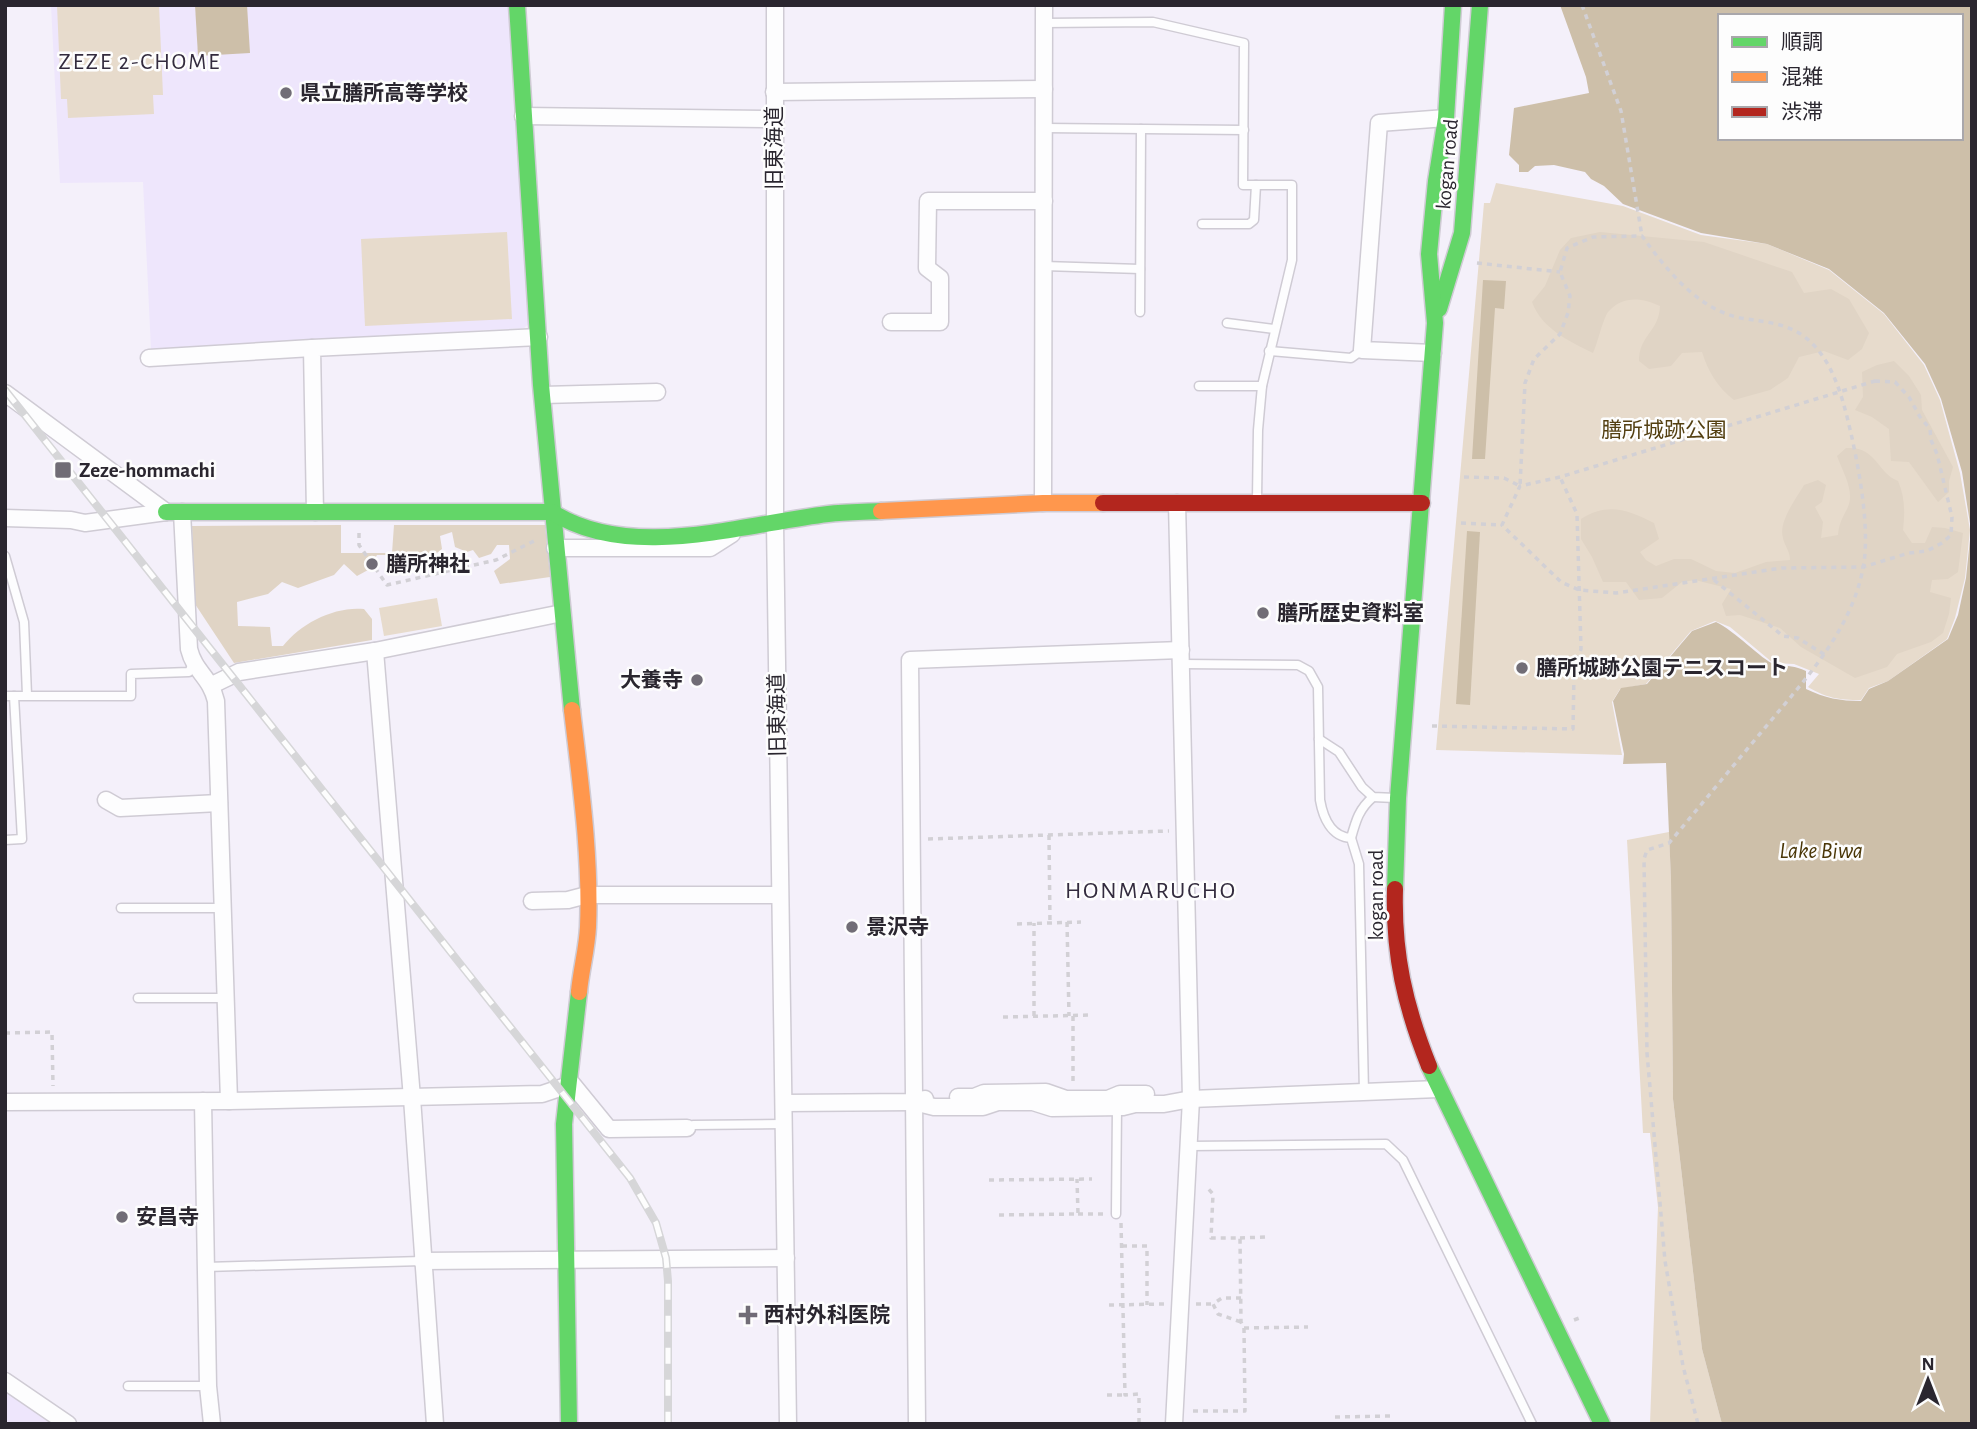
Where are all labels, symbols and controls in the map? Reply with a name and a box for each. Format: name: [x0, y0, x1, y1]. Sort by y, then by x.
legend: [1718, 14, 1963, 140]
text: 順調: [1781, 31, 1823, 53]
district label: ZEZE 2-CHOME: [59, 51, 221, 74]
text: 混雑: [1781, 66, 1823, 88]
place label: 県立膳所高等学校: [300, 82, 468, 104]
marker: 県立膳所高等学校: [278, 85, 294, 101]
text: 渋滞: [1781, 101, 1823, 123]
street label: 旧東海道: [763, 106, 785, 190]
street label: kogan road: [1433, 118, 1462, 210]
park label: 膳所城跡公園: [1601, 419, 1727, 441]
marker: Zeze-hommachi: [53, 460, 73, 480]
place label: Zeze-hommachi: [79, 460, 215, 481]
place label: 膳所神社: [386, 552, 470, 575]
marker: 膳所神社: [364, 556, 380, 572]
place label: 膳所歴史資料室: [1277, 601, 1424, 624]
marker: 膳所歴史資料室: [1255, 605, 1271, 621]
place label: 膳所城跡公園テニスコート: [1536, 656, 1788, 679]
marker: 膳所城跡公園テニスコート: [1514, 660, 1530, 676]
place label: 大養寺: [620, 669, 683, 691]
marker: 大養寺: [689, 672, 705, 688]
street label: 旧東海道: [765, 673, 789, 757]
water label: Lake Biwa: [1779, 840, 1863, 863]
street label: kogan road: [1366, 849, 1387, 940]
district label: HONMARUCHO: [1065, 879, 1237, 903]
place label: 景沢寺: [866, 916, 929, 938]
marker: 景沢寺: [844, 919, 860, 935]
place label: 安昌寺: [136, 1206, 199, 1228]
marker: 安昌寺: [114, 1209, 130, 1225]
place label: 西村外科医院: [764, 1303, 890, 1326]
marker: 西村外科医院: [738, 1305, 758, 1325]
north arrow: [1893, 1345, 1963, 1415]
text: N: [1921, 1355, 1935, 1374]

